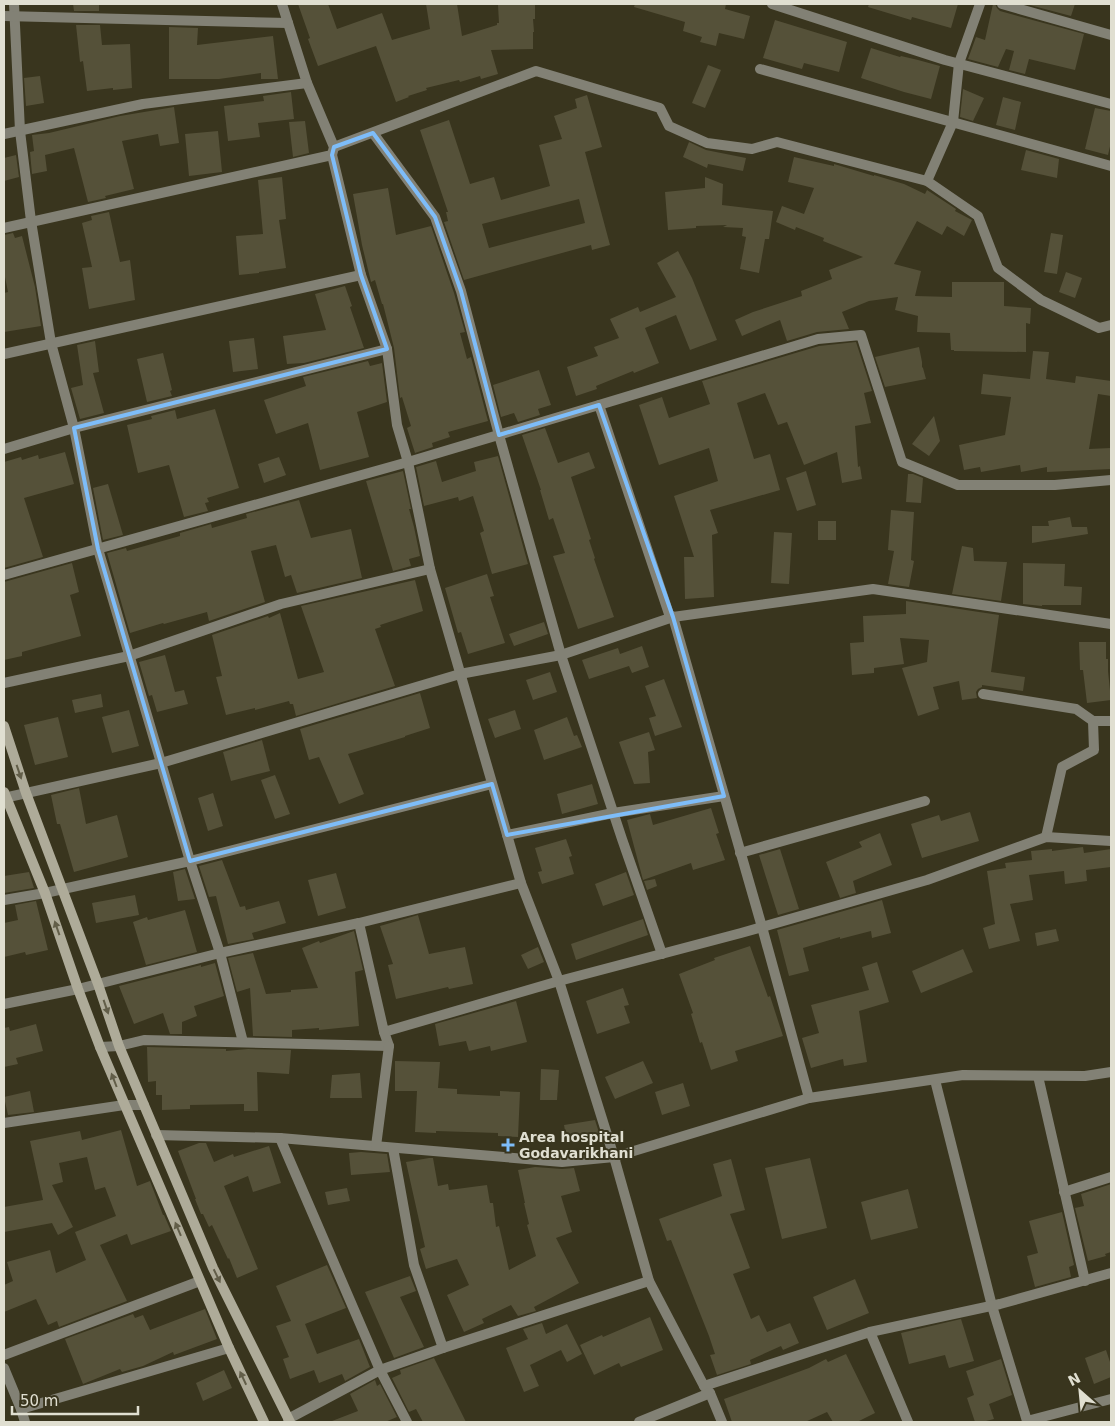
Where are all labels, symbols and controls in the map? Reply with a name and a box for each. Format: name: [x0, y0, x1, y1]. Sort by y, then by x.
one-way arrow: [16, 765, 24, 780]
one-way arrow: [53, 920, 60, 935]
one-way arrow: [103, 999, 110, 1014]
one-way arrow: [110, 1073, 118, 1087]
place label: Area hospital Godavarikhani: [519, 1129, 633, 1161]
marker: Area hospital Godavarikhani: [501, 1138, 515, 1152]
one-way arrow: [173, 1222, 181, 1236]
one-way arrow: [213, 1269, 221, 1283]
north arrow: [1055, 1366, 1105, 1416]
text: N: [1065, 1370, 1083, 1389]
one-way arrow: [239, 1371, 247, 1385]
scale bar: [12, 1384, 139, 1416]
text: 50 m: [20, 1392, 58, 1410]

